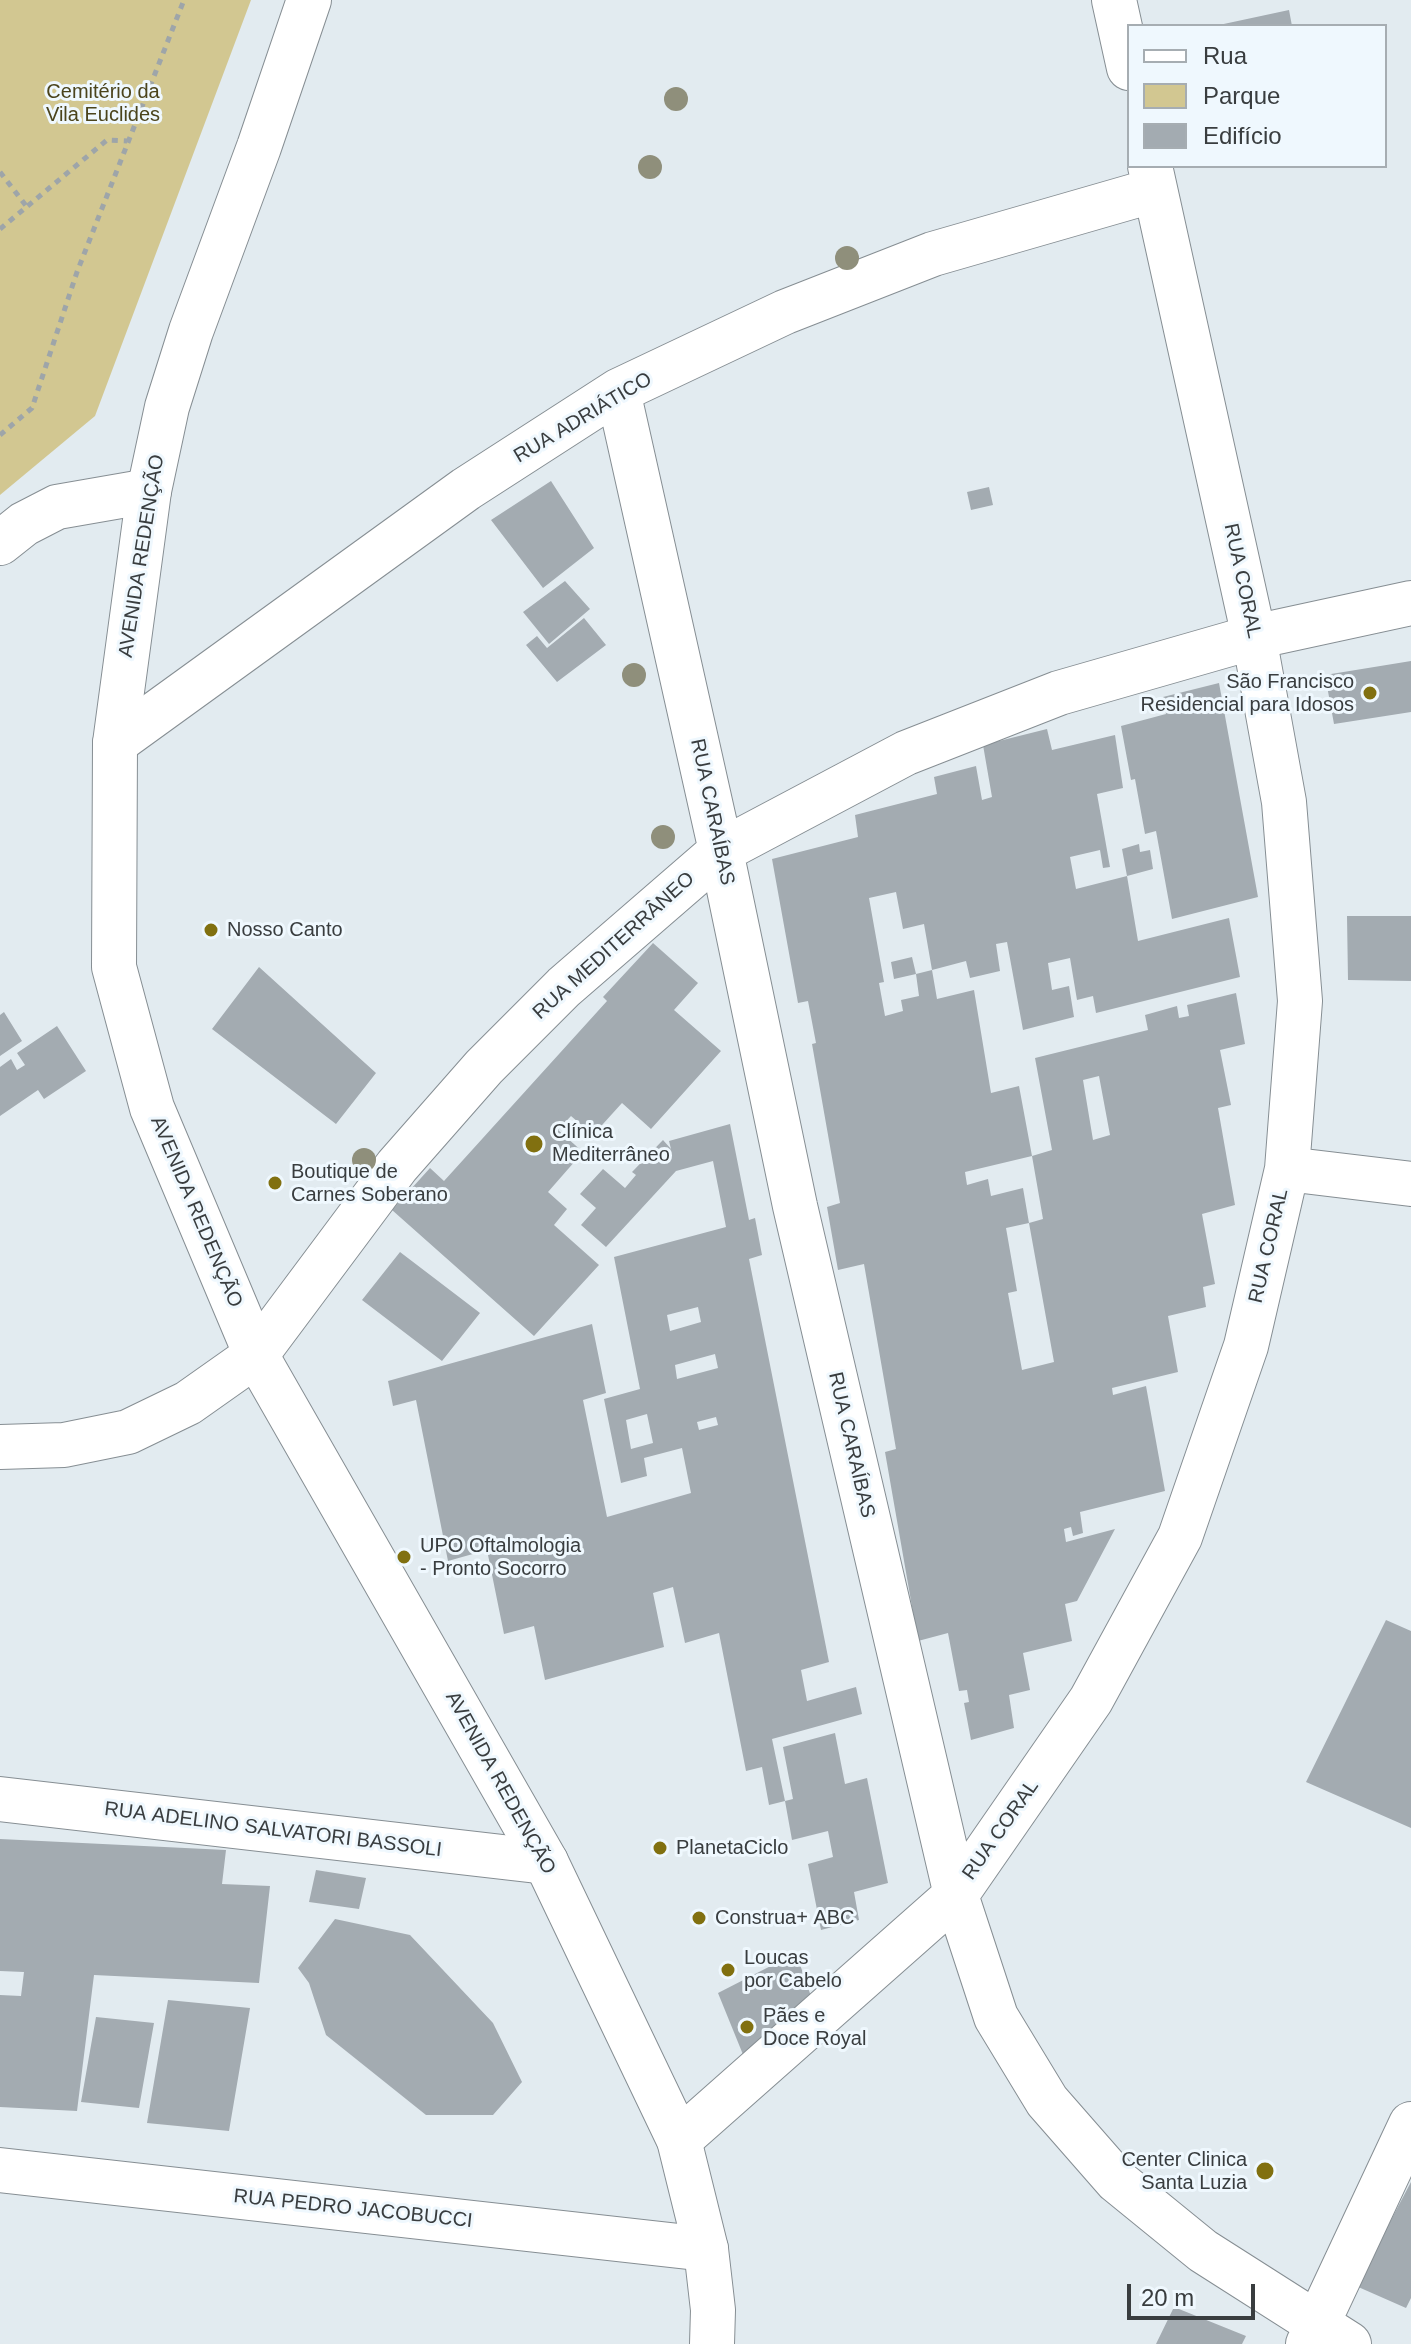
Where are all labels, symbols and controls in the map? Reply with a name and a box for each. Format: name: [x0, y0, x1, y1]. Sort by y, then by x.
legend: [1127, 24, 1387, 168]
text: Rua: [1203, 42, 1247, 69]
park label: Cemitério da Vila Euclides: [46, 80, 160, 127]
text: Parque: [1203, 82, 1280, 109]
text: Edifício: [1203, 122, 1282, 149]
street label: RUA ADRIÁTICO: [510, 367, 656, 469]
street label: AVENIDA REDENÇÃO: [114, 453, 170, 659]
street label: RUA CORAL: [1218, 521, 1266, 641]
place label: São Francisco Residencial para Idosos: [1141, 670, 1354, 717]
marker: São Francisco Residencial para Idosos: [1361, 684, 1379, 702]
street label: RUA CARAÍBAS: [685, 737, 739, 887]
street label: RUA MEDITERRÂNEO: [528, 867, 700, 1025]
place label: Nosso Canto: [227, 918, 343, 942]
marker: Nosso Canto: [202, 921, 220, 939]
street label: AVENIDA REDENÇÃO: [145, 1113, 247, 1311]
place label: Clínica Mediterrâneo: [552, 1120, 670, 1167]
marker: Clínica Mediterrâneo: [523, 1133, 545, 1155]
place label: Boutique de Carnes Soberano: [291, 1160, 448, 1207]
marker: Boutique de Carnes Soberano: [266, 1174, 284, 1192]
street label: RUA CORAL: [1244, 1186, 1294, 1306]
street label: RUA CARAÍBAS: [823, 1370, 879, 1520]
place label: UPO Oftalmologia - Pronto Socorro: [420, 1534, 581, 1581]
marker: UPO Oftalmologia - Pronto Socorro: [395, 1548, 413, 1566]
street label: AVENIDA REDENÇÃO: [440, 1687, 560, 1879]
street label: RUA CORAL: [958, 1775, 1044, 1885]
street label: RUA ADELINO SALVATORI BASSOLI: [103, 1797, 443, 1863]
place label: PlanetaCiclo: [676, 1836, 788, 1860]
marker: PlanetaCiclo: [651, 1839, 669, 1857]
place label: Construa+ ABC: [715, 1906, 855, 1930]
marker: Construa+ ABC: [690, 1909, 708, 1927]
place label: Loucas por Cabelo: [744, 1946, 842, 1993]
marker: Loucas por Cabelo: [719, 1961, 737, 1979]
place label: Pães e Doce Royal: [763, 2004, 866, 2051]
marker: Pães e Doce Royal: [738, 2018, 756, 2036]
place label: Center Clinica Santa Luzia: [1121, 2148, 1247, 2195]
marker: Center Clinica Santa Luzia: [1254, 2160, 1276, 2182]
street label: RUA PEDRO JACOBUCCI: [232, 2185, 474, 2233]
scale bar: [1131, 2268, 1259, 2318]
text: 20 m: [1141, 2284, 1194, 2311]

